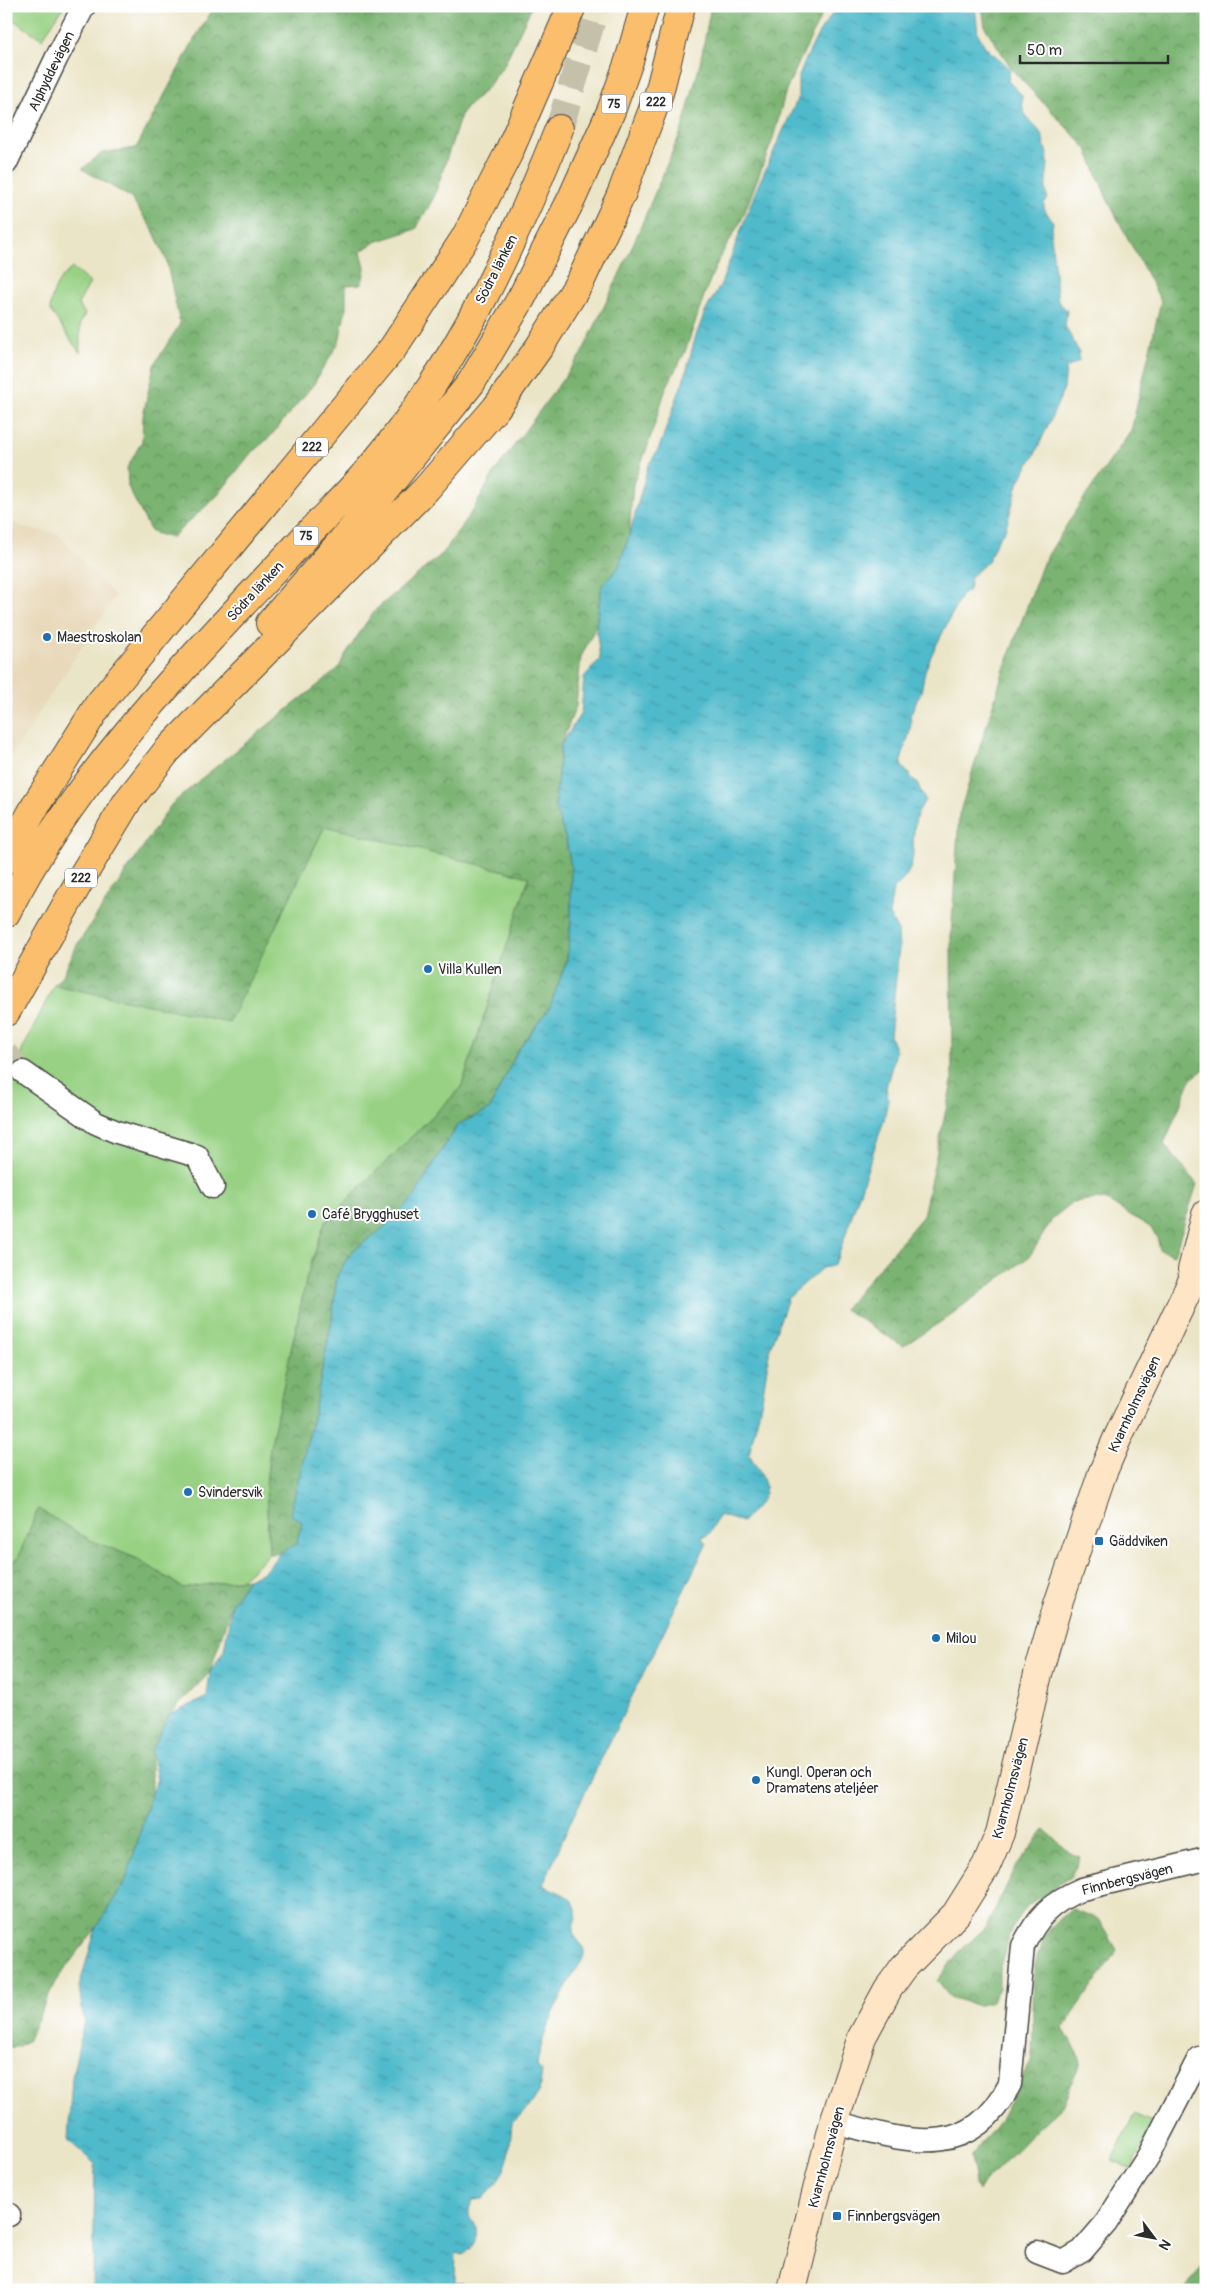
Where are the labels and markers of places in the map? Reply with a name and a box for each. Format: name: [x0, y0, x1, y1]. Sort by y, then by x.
place label: Maestroskolan: [57, 629, 142, 646]
marker: Maestroskolan: [41, 631, 53, 643]
place label: Villa Kullen: [438, 961, 502, 978]
marker: Villa Kullen: [422, 963, 434, 975]
place label: Café Brygghuset: [322, 1206, 419, 1223]
marker: Café Brygghuset: [306, 1208, 318, 1220]
place label: Svindersvik: [198, 1484, 263, 1501]
marker: Svindersvik: [182, 1486, 194, 1498]
place label: Gäddviken: [1109, 1533, 1168, 1550]
marker: Gäddviken: [1093, 1535, 1105, 1547]
place label: Milou: [946, 1630, 976, 1647]
marker: Milou: [930, 1632, 942, 1644]
place label: Kungl. Operan och Dramatens ateljéer: [766, 1764, 879, 1797]
marker: Kungl. Operan och Dramatens ateljéer: [750, 1774, 762, 1786]
place label: Finnbergsvägen: [847, 2208, 940, 2225]
marker: Finnbergsvägen: [831, 2210, 843, 2222]

